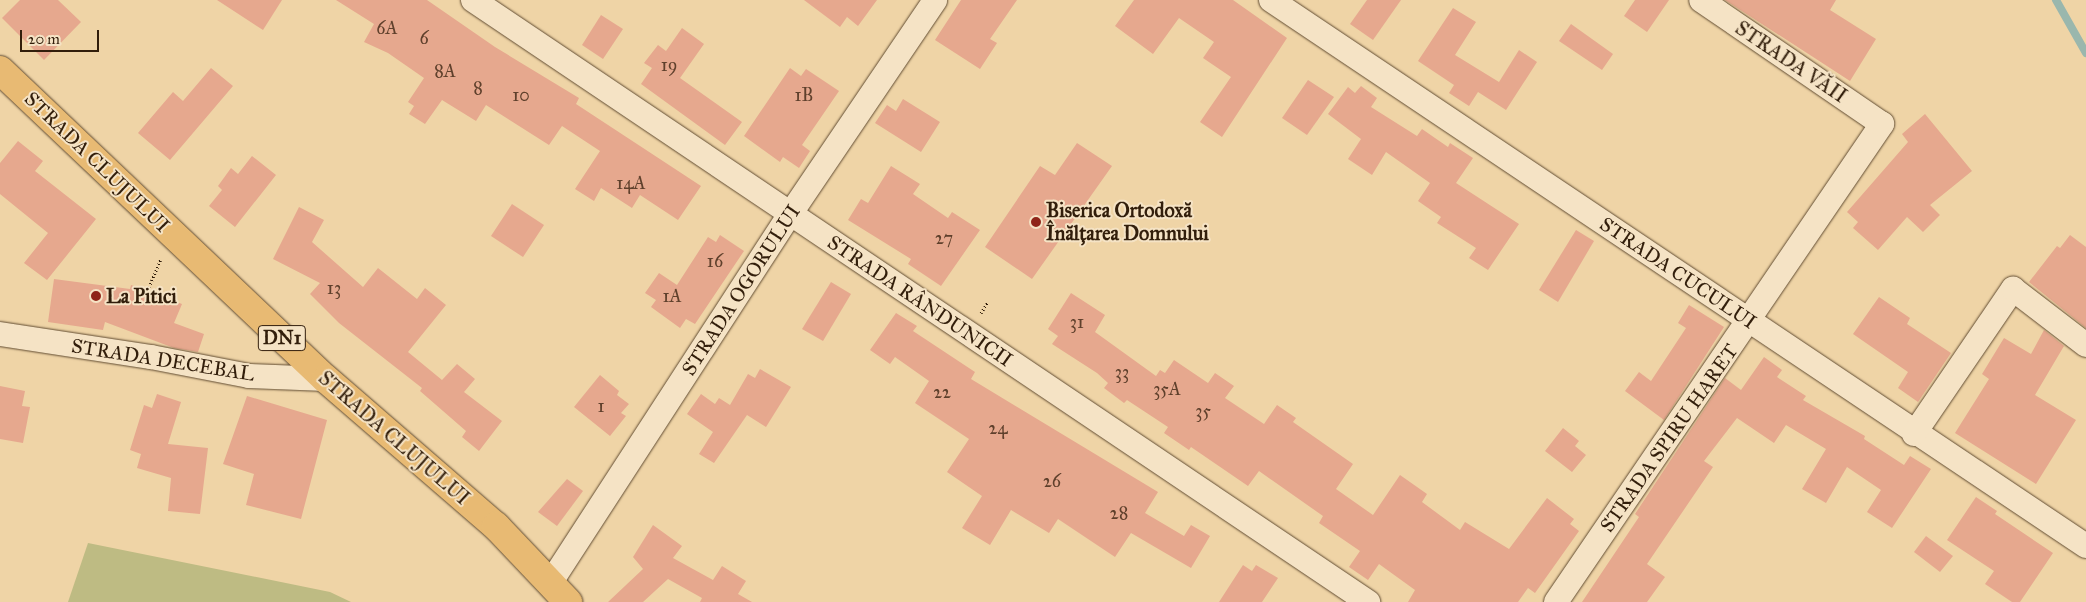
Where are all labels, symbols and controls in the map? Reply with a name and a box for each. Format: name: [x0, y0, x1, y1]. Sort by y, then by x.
street label: STRADA VĂII: [1731, 16, 1851, 108]
house number: 6A: [376, 17, 398, 39]
scale bar: [22, 20, 101, 52]
house number: 6: [419, 27, 429, 49]
text: 20 m: [28, 30, 60, 48]
house number: 19: [661, 54, 677, 76]
house number: 8A: [434, 60, 456, 82]
house number: 8: [473, 77, 483, 99]
house number: 10: [512, 84, 530, 106]
house number: 1B: [794, 84, 814, 106]
street label: STRADA CLUJULUI: [20, 87, 174, 237]
house number: 14A: [616, 172, 646, 194]
place label: Biserica Ortodoxă Înălțarea Domnului: [1046, 198, 1209, 245]
street label: STRADA OGORULUI: [677, 200, 805, 380]
street label: STRADA CUCULUI: [1595, 212, 1761, 334]
marker: Biserica Ortodoxă Înălțarea Domnului: [1030, 216, 1042, 228]
house number: 27: [935, 227, 953, 249]
street label: STRADA RÂNDUNICII: [823, 230, 1017, 372]
house number: 16: [707, 250, 723, 272]
house number: 13: [327, 277, 341, 299]
place label: La Pitici: [106, 284, 177, 308]
house number: 1A: [662, 285, 682, 307]
marker: La Pitici: [90, 290, 102, 302]
house number: 31: [1070, 311, 1084, 333]
road number: DN1: [257, 322, 307, 354]
street label: STRADA DECEBAL: [70, 334, 256, 386]
street label: STRADA SPIRU HARET: [1595, 339, 1743, 537]
house number: 33: [1115, 361, 1129, 383]
street label: STRADA CLUJULUI: [314, 366, 474, 510]
house number: 35A: [1153, 378, 1181, 400]
house number: 22: [933, 381, 951, 403]
house number: 1: [597, 395, 605, 417]
house number: 35: [1195, 400, 1211, 422]
house number: 24: [989, 417, 1007, 439]
house number: 26: [1043, 470, 1061, 492]
house number: 28: [1110, 502, 1128, 524]

